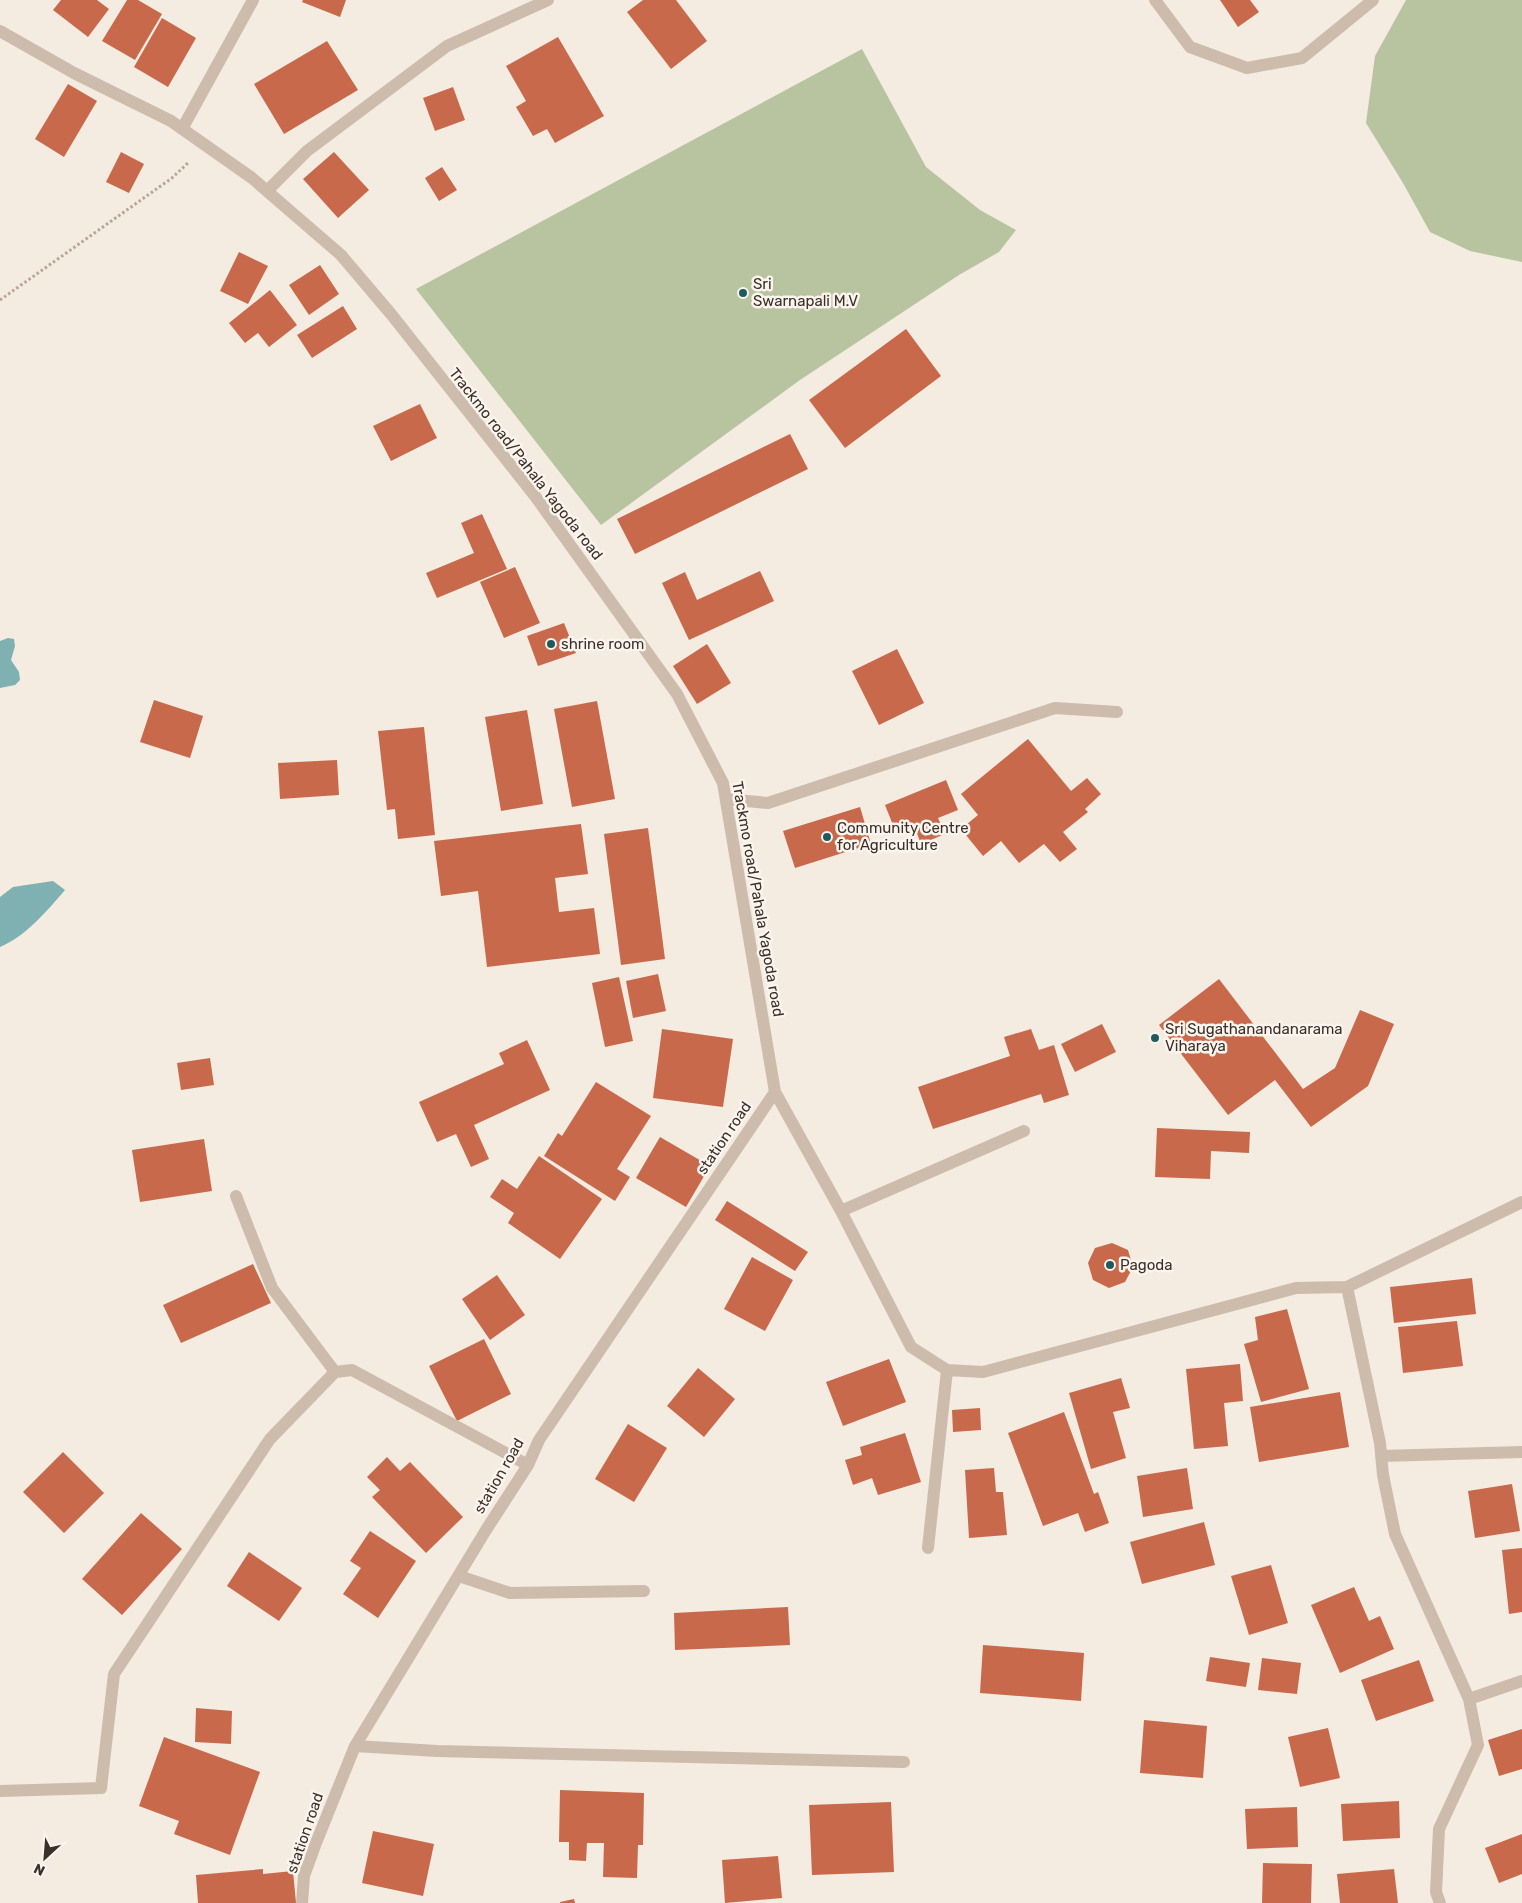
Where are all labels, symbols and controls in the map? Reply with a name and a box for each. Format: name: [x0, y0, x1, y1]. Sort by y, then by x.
place label: Sri Swarnapali M.V: [753, 275, 858, 310]
marker: Sri Swarnapali M.V: [737, 287, 749, 299]
street label: Trackmo road/Pahala Yagoda road: [445, 364, 607, 564]
place label: shrine room: [561, 635, 644, 653]
marker: shrine room: [545, 638, 557, 650]
street label: Trackmo road/Pahala Yagoda road: [728, 780, 788, 1018]
place label: Community Centre for Agriculture: [837, 819, 969, 854]
marker: Community Centre for Agriculture: [821, 831, 833, 843]
place label: Sri Sugathanandanarama Viharaya: [1165, 1020, 1343, 1055]
marker: Sri Sugathanandanarama Viharaya: [1149, 1032, 1161, 1044]
street label: station road: [693, 1098, 755, 1178]
place label: Pagoda: [1120, 1256, 1173, 1274]
marker: Pagoda: [1104, 1259, 1116, 1271]
street label: station road: [470, 1435, 528, 1517]
street label: station road: [283, 1790, 327, 1876]
north arrow: [20, 1833, 70, 1883]
text: N: [31, 1859, 48, 1879]

